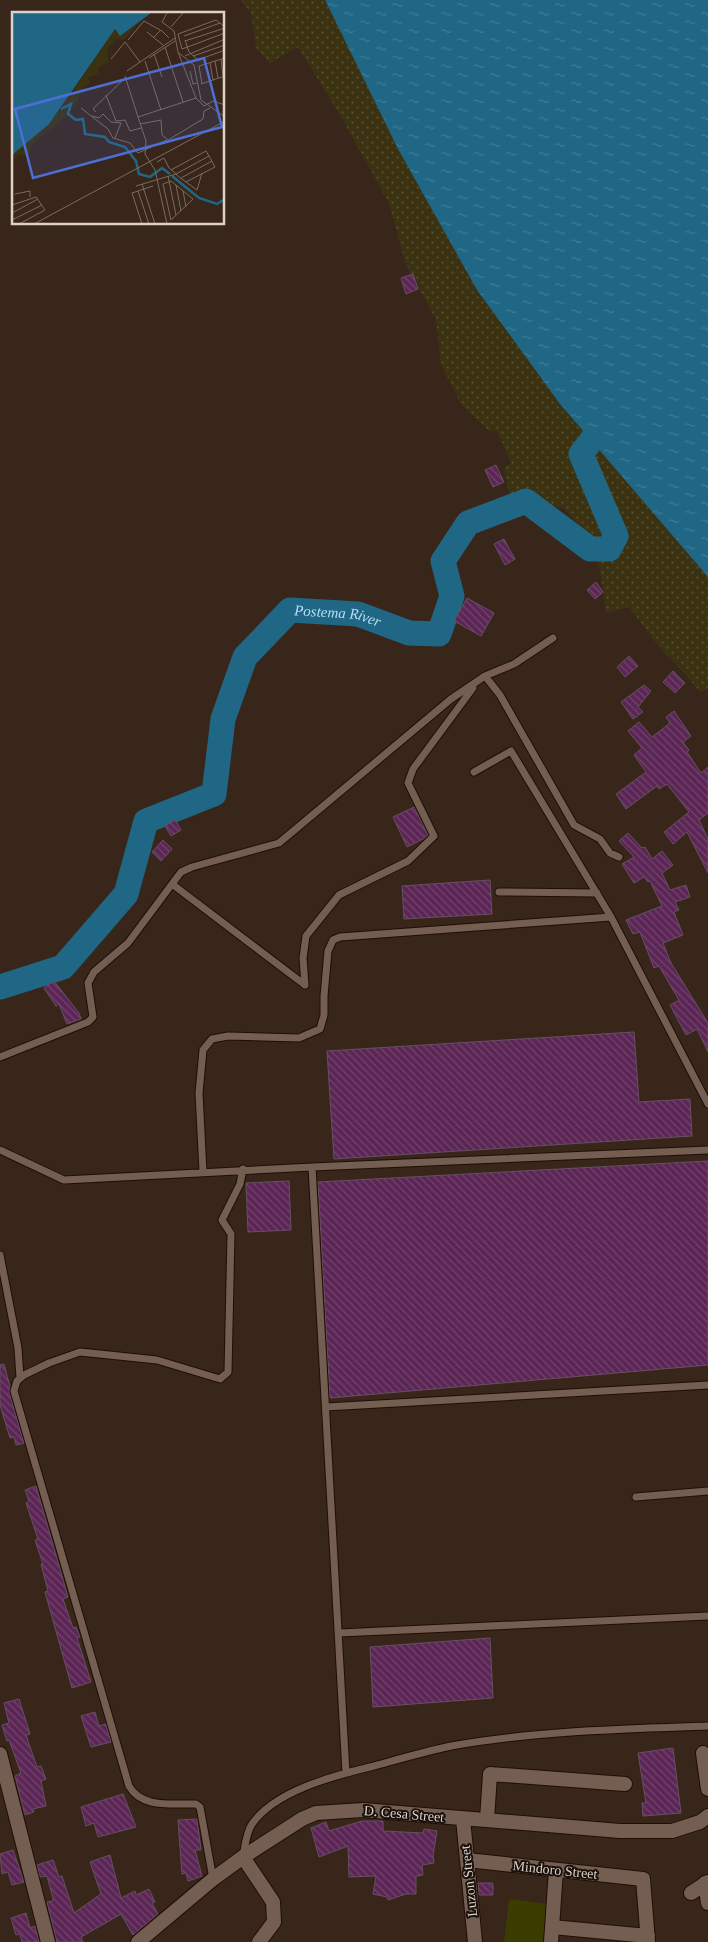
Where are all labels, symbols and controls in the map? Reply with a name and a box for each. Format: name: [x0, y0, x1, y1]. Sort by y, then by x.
inset map: [12, 12, 225, 225]
water label: Postema River: [293, 602, 384, 630]
street label: D. Cesa Street: [363, 1803, 445, 1825]
street label: Luzon Street: [458, 1844, 480, 1918]
street label: Mindoro Street: [512, 1858, 598, 1882]

